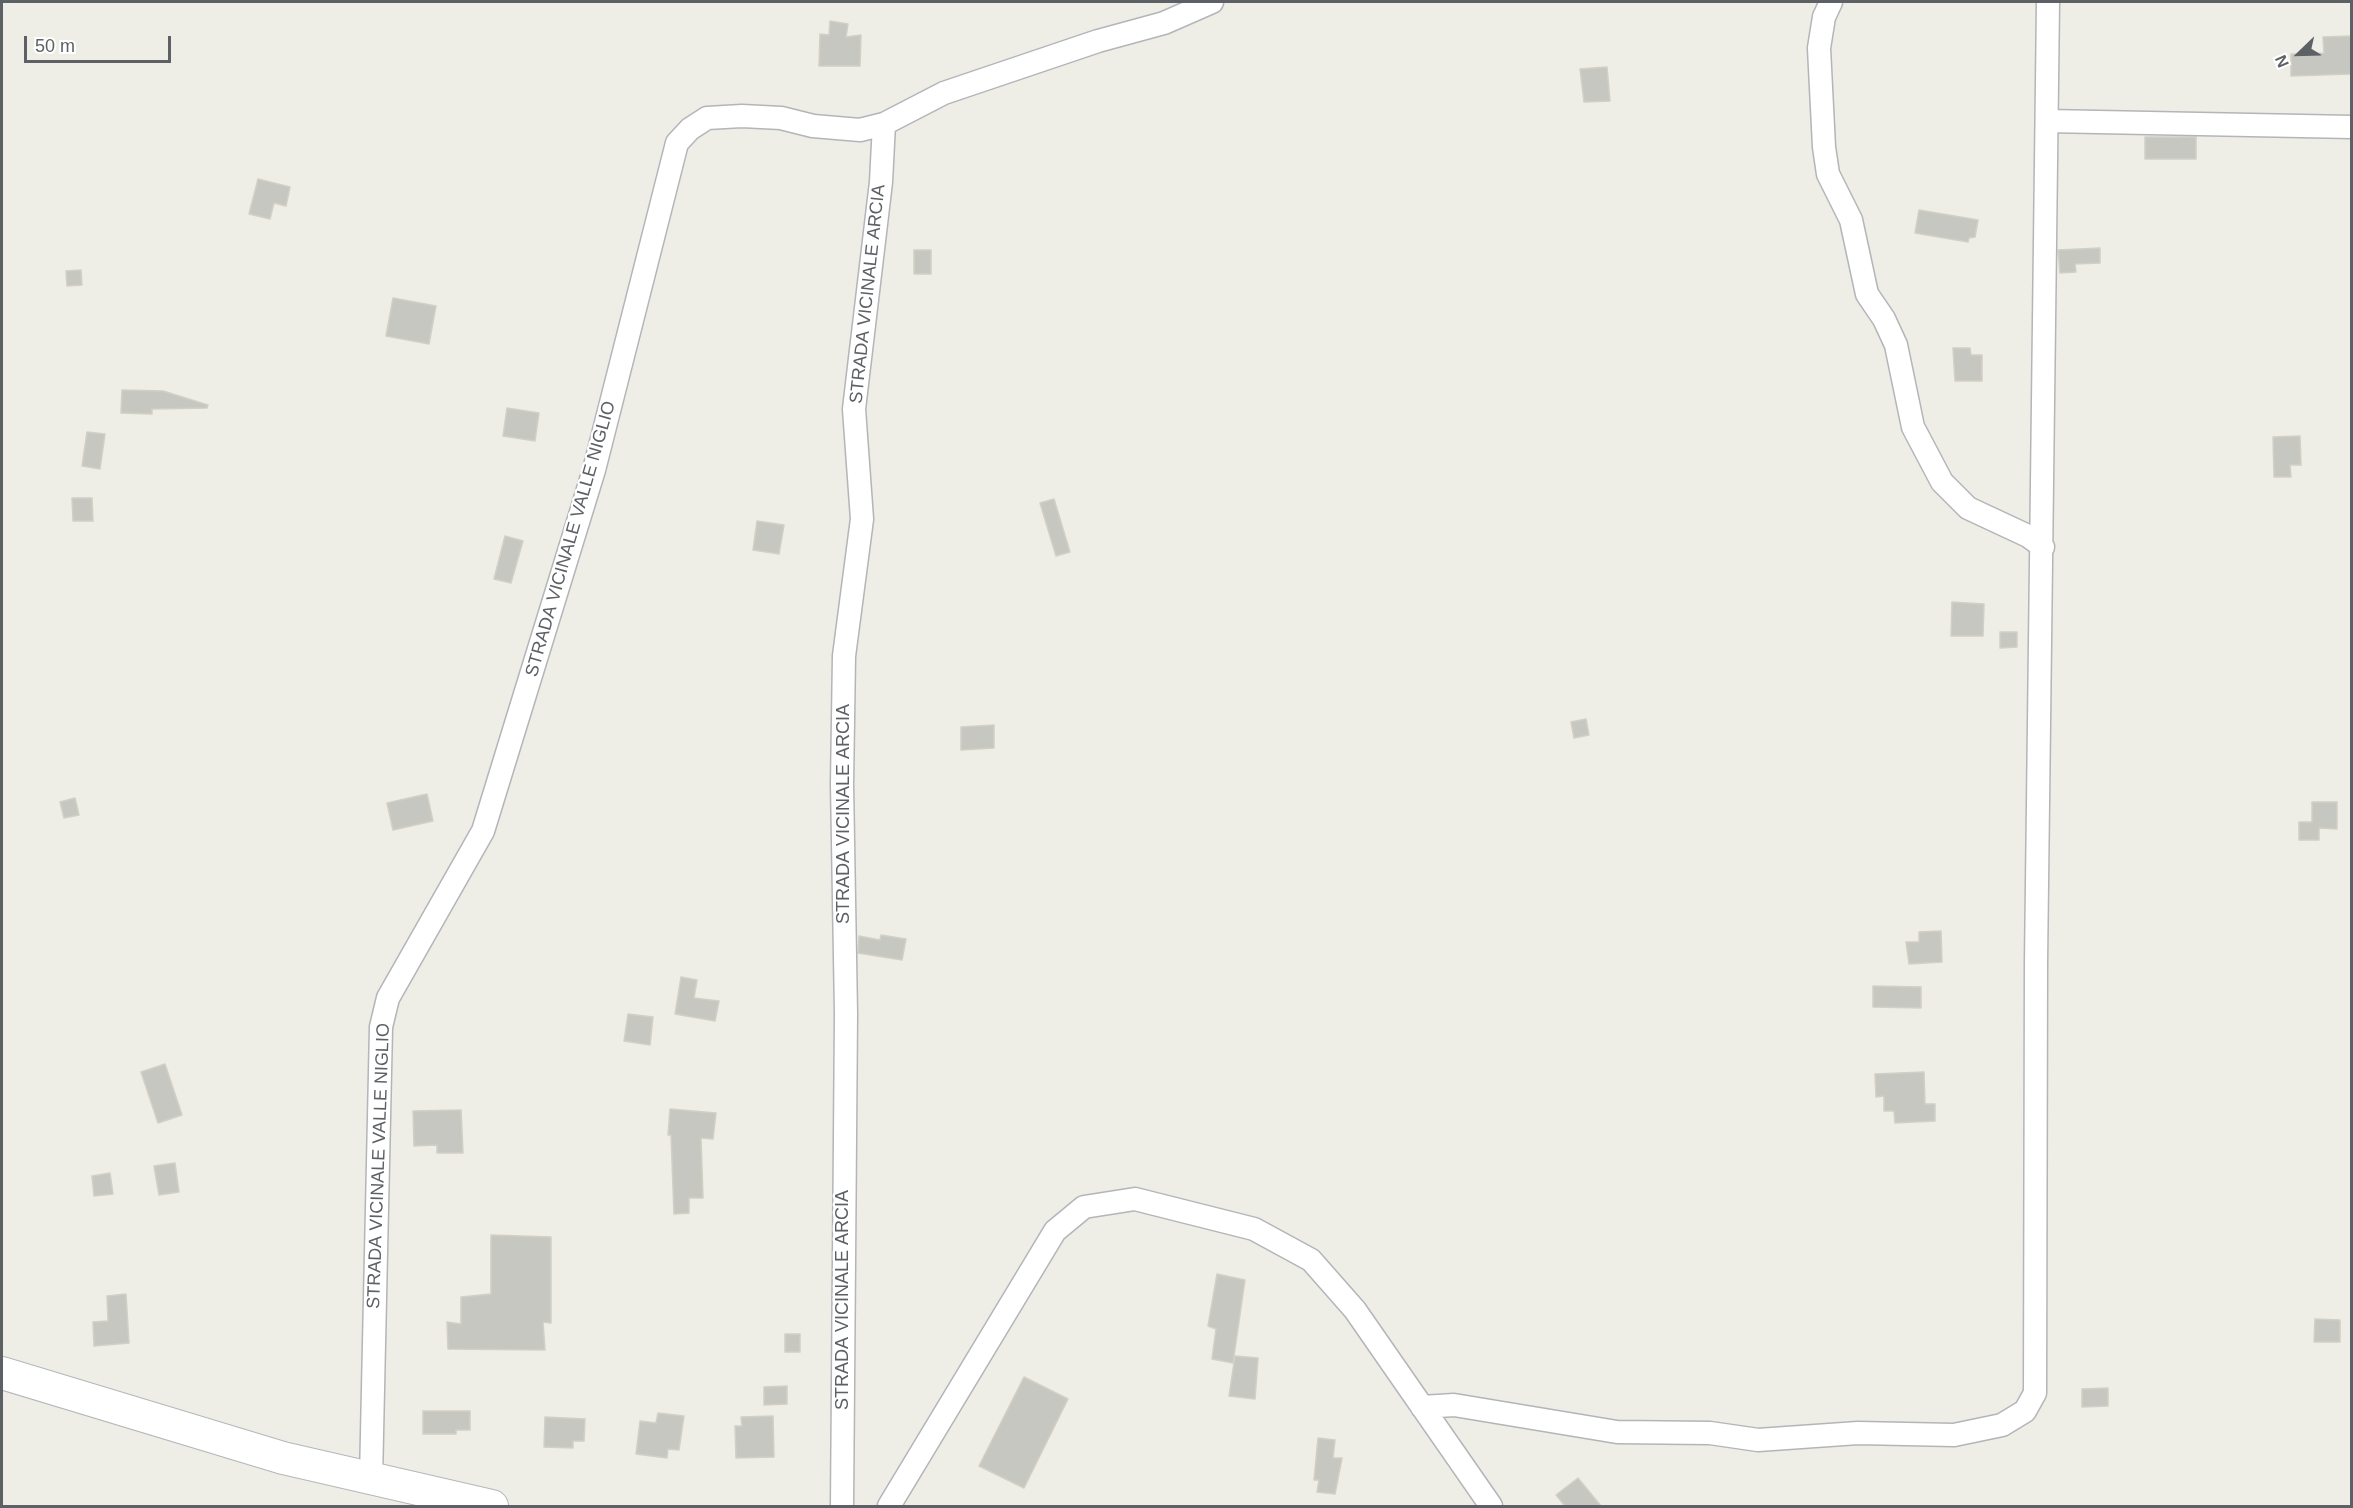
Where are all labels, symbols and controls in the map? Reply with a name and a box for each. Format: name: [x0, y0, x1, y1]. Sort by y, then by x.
scale bar: [27, 24, 174, 62]
north arrow: [2269, 24, 2329, 84]
text: 50 m: [35, 36, 75, 56]
text: N: [2272, 53, 2292, 70]
street label: STRADA VICINALE ARCIA: [846, 183, 890, 405]
street label: STRADA VICINALE VALLE NIGLIO: [521, 399, 621, 679]
street label: STRADA VICINALE ARCIA: [833, 704, 855, 924]
street label: STRADA VICINALE VALLE NIGLIO: [363, 1023, 395, 1309]
street label: STRADA VICINALE ARCIA: [832, 1190, 854, 1410]

